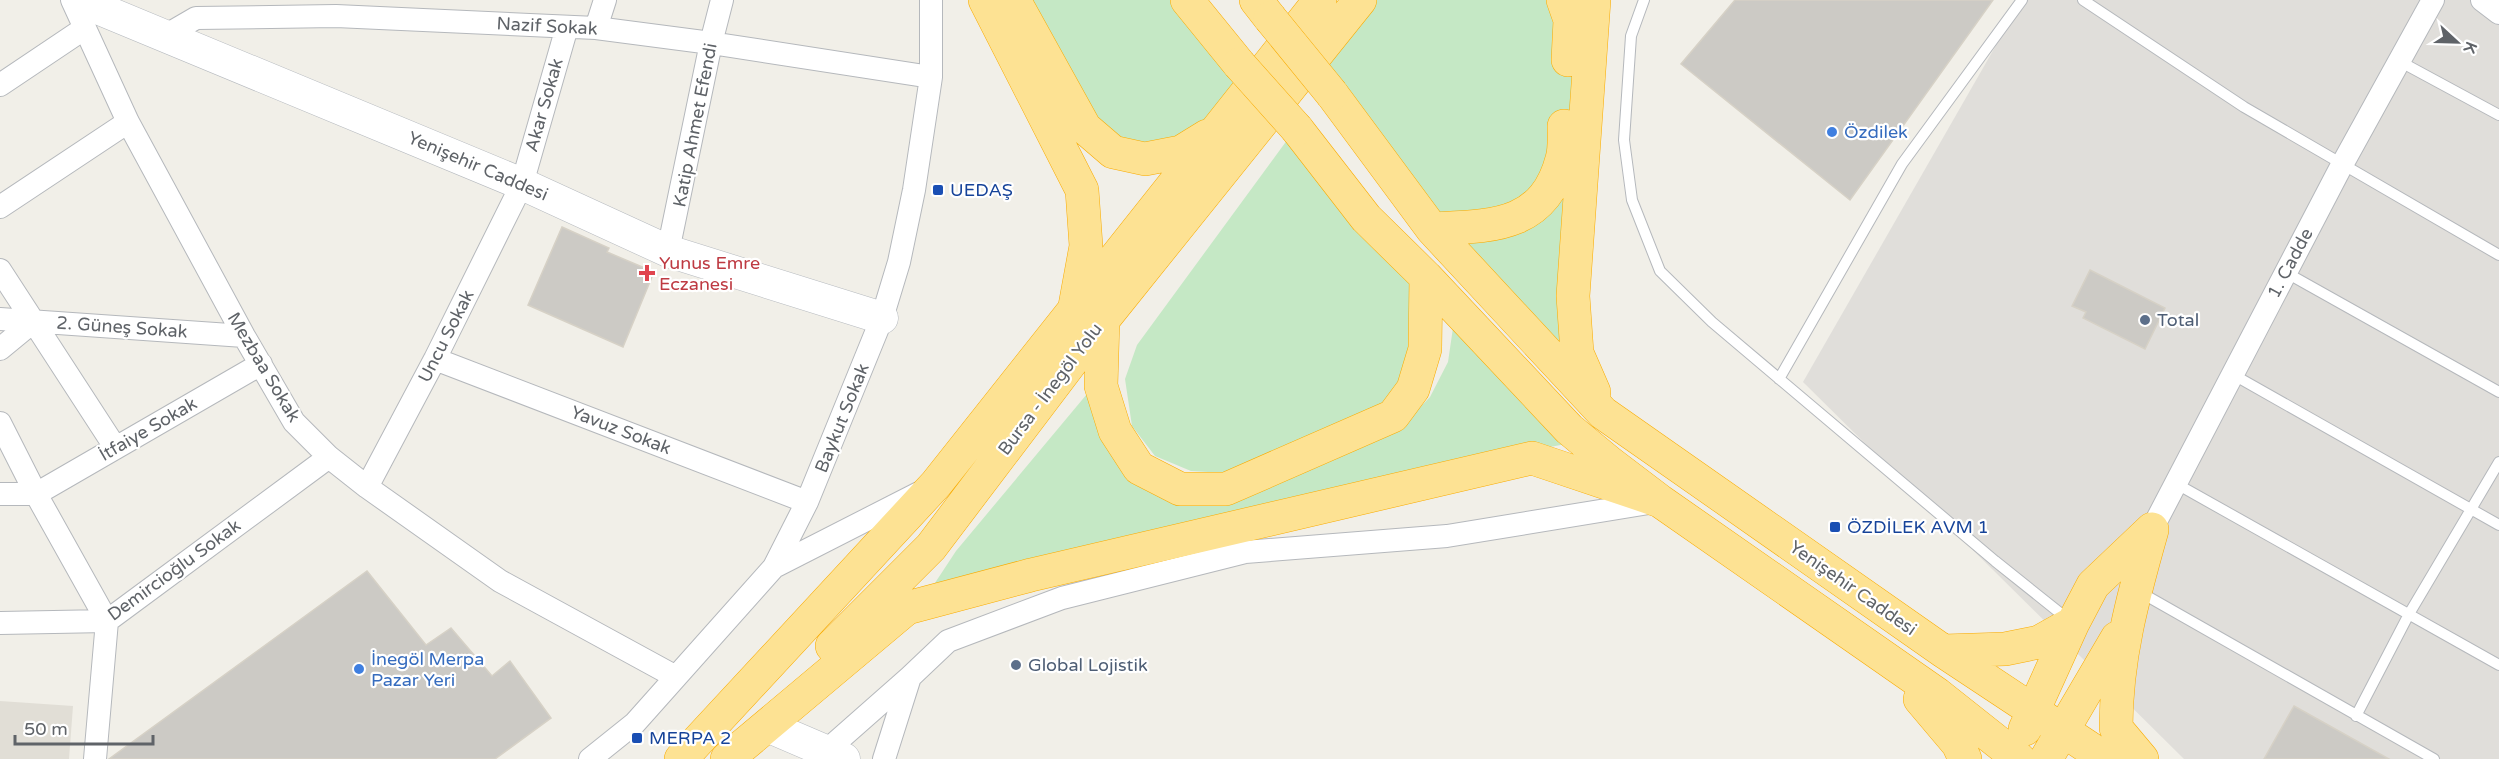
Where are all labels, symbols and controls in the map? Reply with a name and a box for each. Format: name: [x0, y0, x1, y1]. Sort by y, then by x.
street label: Nazif Sokak: [496, 12, 598, 40]
north arrow: [2427, 12, 2487, 72]
text: K: [2459, 39, 2481, 56]
street label: Katip Ahmet Efendi: [668, 41, 722, 209]
street label: Akar Sokak: [520, 56, 568, 154]
place label: Özdilek: [1844, 121, 1908, 143]
marker: Özdilek: [1825, 125, 1839, 139]
street label: Yenişehir Caddesi: [405, 127, 551, 205]
place label: UEDAŞ: [950, 179, 1013, 201]
marker: UEDAŞ: [931, 183, 945, 197]
street label: 1. Cadde: [2262, 224, 2318, 302]
place label: Yunus Emre Eczanesi: [659, 252, 760, 295]
marker: Yunus Emre Eczanesi: [640, 266, 654, 280]
street label: Uncu Sokak: [413, 286, 479, 386]
street label: Mezbaa Sokak: [223, 308, 305, 426]
place label: Total: [2157, 309, 2199, 331]
street label: 2. Güneş Sokak: [56, 311, 188, 343]
marker: Total: [2138, 313, 2152, 327]
street label: Bursa - İnegöl Yolu: [993, 319, 1107, 459]
street label: Baykut Sokak: [810, 360, 874, 476]
street label: İtfaiye Sokak: [95, 392, 201, 466]
street label: Yavuz Sokak: [568, 401, 674, 459]
street label: Demircioğlu Sokak: [103, 514, 245, 626]
place label: ÖZDİLEK AVM 1: [1847, 516, 1989, 538]
marker: ÖZDİLEK AVM 1: [1828, 520, 1842, 534]
street label: Yenişehir Caddesi: [1785, 536, 1921, 640]
place label: İnegöl Merpa Pazar Yeri: [371, 648, 484, 691]
place label: Global Lojistik: [1028, 654, 1148, 676]
marker: Global Lojistik: [1009, 658, 1023, 672]
marker: İnegöl Merpa Pazar Yeri: [352, 662, 366, 676]
scale bar: [15, 708, 153, 746]
text: 50 m: [24, 718, 68, 740]
place label: MERPA 2: [649, 727, 731, 749]
marker: MERPA 2: [630, 731, 644, 745]

